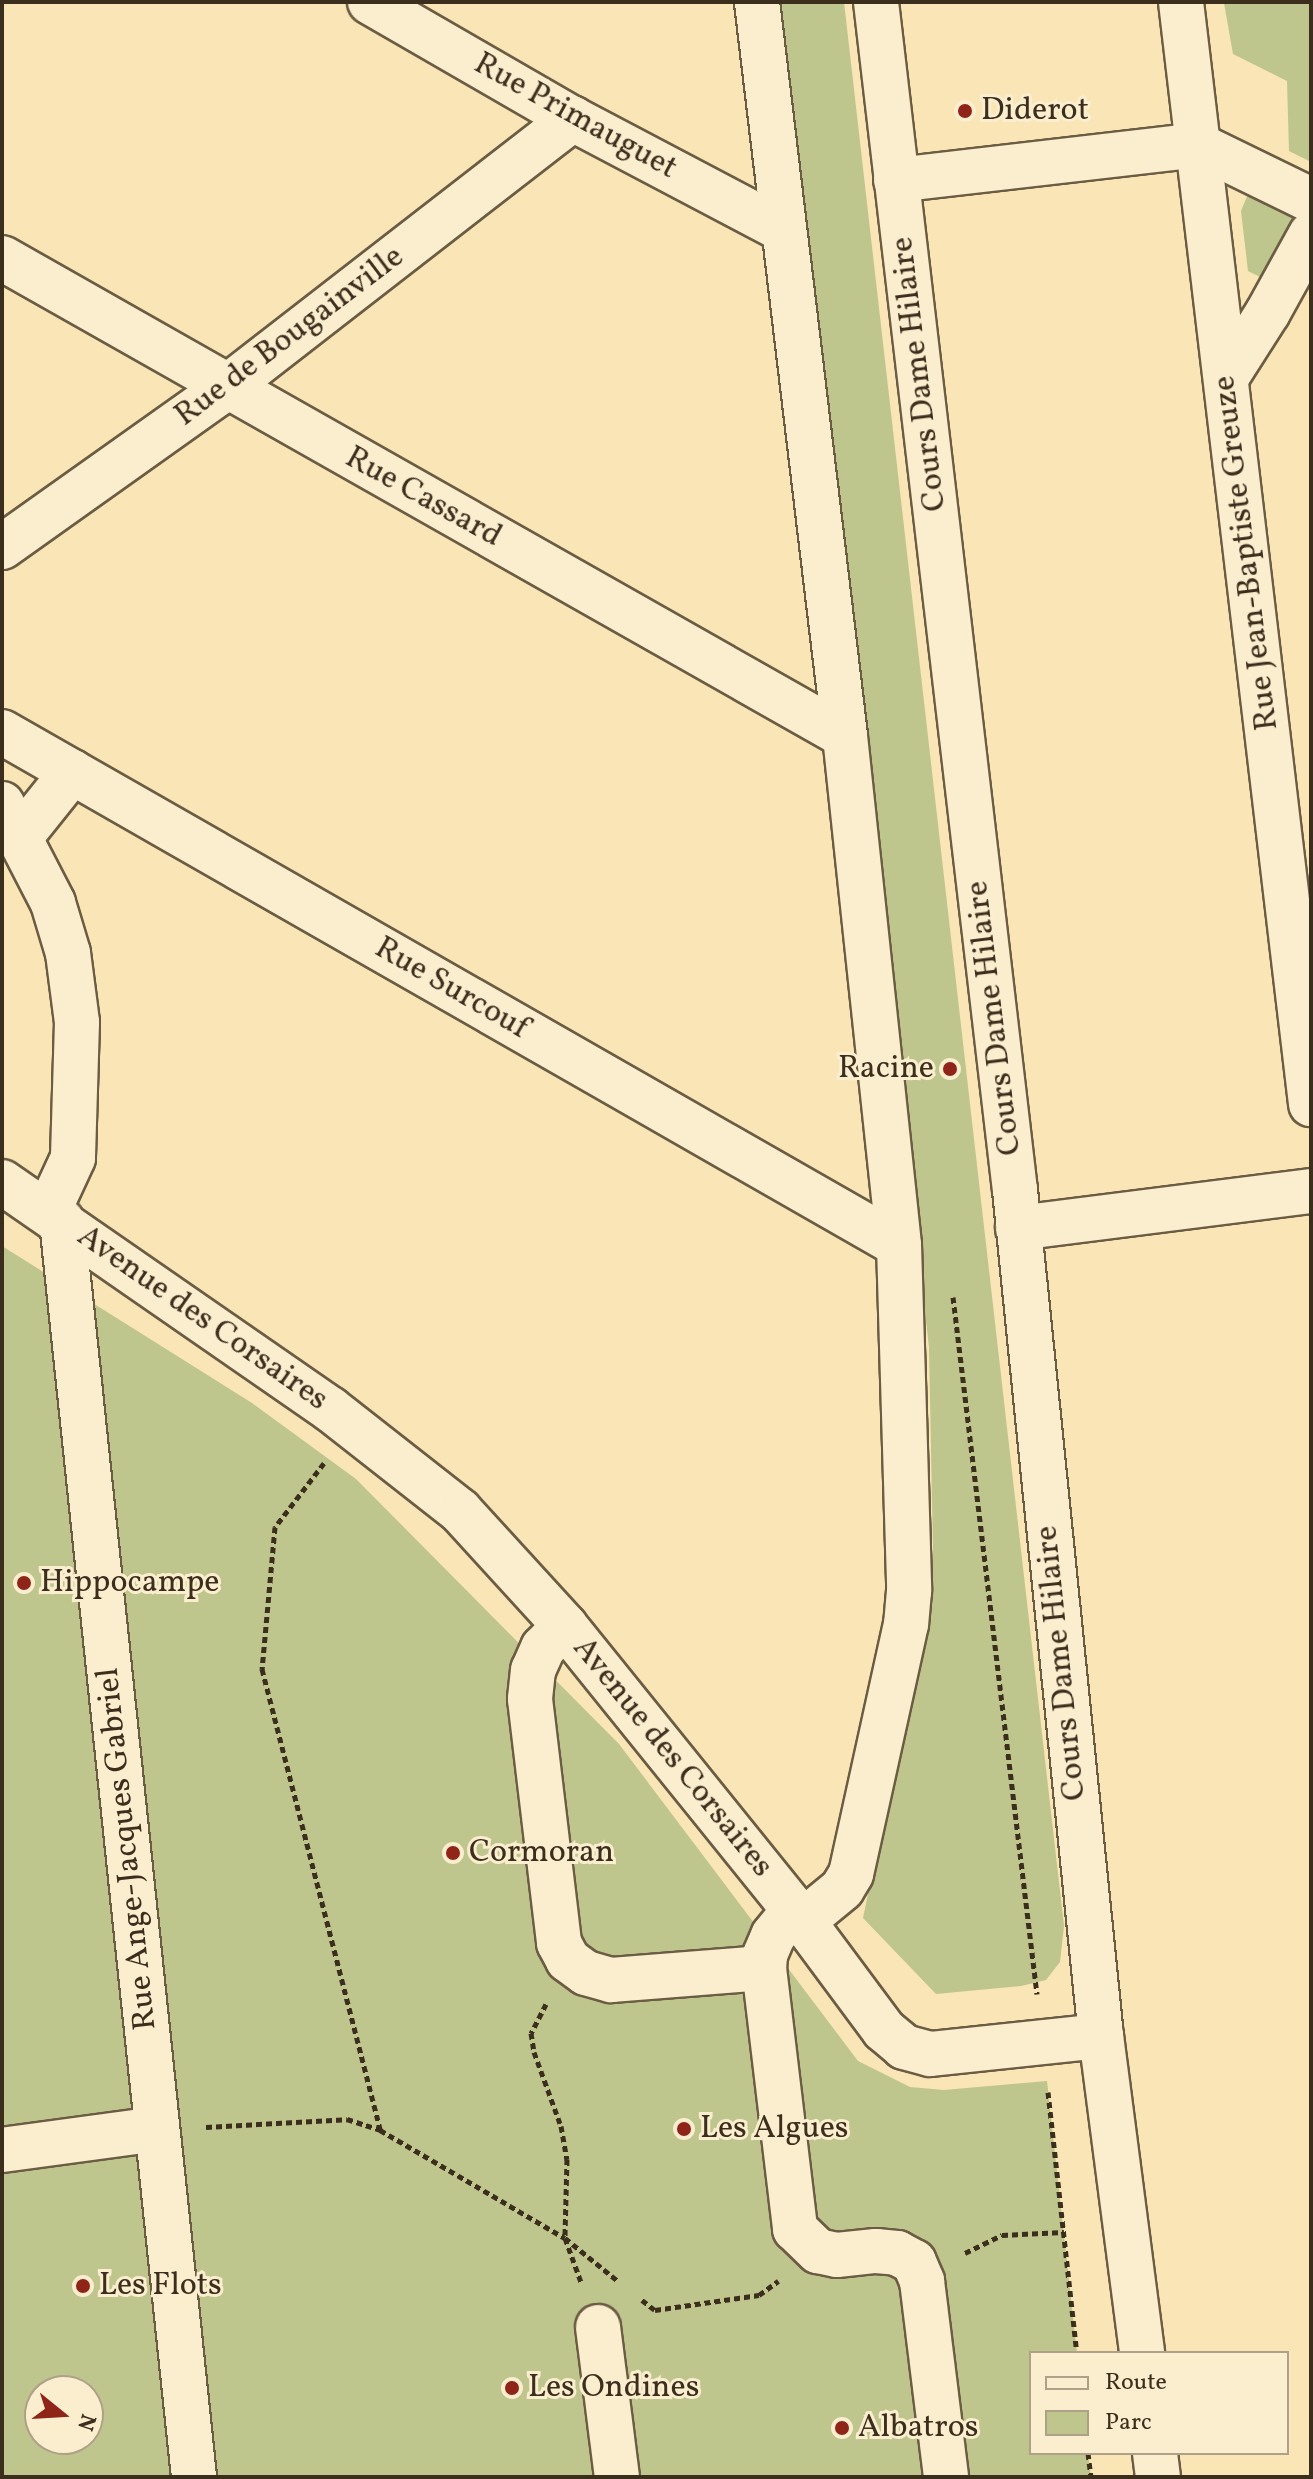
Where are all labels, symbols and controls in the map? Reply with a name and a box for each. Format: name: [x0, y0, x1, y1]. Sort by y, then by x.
street label: Rue Primauguet: [467, 45, 683, 189]
place label: Diderot: [981, 92, 1089, 130]
marker: Diderot: [956, 102, 974, 120]
street label: Cours Dame Hilaire: [884, 235, 956, 513]
street label: Rue de Bougainville: [168, 238, 412, 436]
street label: Rue Jean-Baptiste Greuze: [1206, 373, 1288, 733]
street label: Rue Cassard: [338, 439, 508, 557]
street label: Cours Dame Hilaire: [959, 879, 1031, 1157]
street label: Rue Surcouf: [367, 930, 535, 1048]
place label: Racine: [838, 1050, 934, 1088]
marker: Racine: [941, 1060, 959, 1078]
street label: Avenue des Corsaires: [69, 1218, 335, 1420]
street label: Cours Dame Hilaire: [1028, 1524, 1096, 1802]
place label: Hippocampe: [40, 1564, 219, 1602]
marker: Hippocampe: [15, 1574, 33, 1592]
street label: Avenue des Corsaires: [564, 1630, 780, 1886]
street label: Rue Ange-Jacques Gabriel: [90, 1666, 166, 2032]
place label: Cormoran: [469, 1834, 614, 1872]
marker: Cormoran: [444, 1844, 462, 1862]
place label: Les Algues: [700, 2110, 849, 2148]
marker: Les Algues: [675, 2120, 693, 2138]
place label: Les Flots: [99, 2267, 222, 2305]
marker: Les Flots: [74, 2277, 92, 2295]
legend: [1029, 2351, 1289, 2455]
text: Route: [1105, 2366, 1167, 2400]
place label: Les Ondines: [528, 2369, 699, 2407]
north arrow: [24, 2375, 104, 2455]
marker: Les Ondines: [503, 2379, 521, 2397]
text: Parc: [1105, 2406, 1152, 2440]
place label: Albatros: [858, 2409, 978, 2447]
text: N: [68, 2410, 103, 2434]
marker: Albatros: [833, 2419, 851, 2437]

